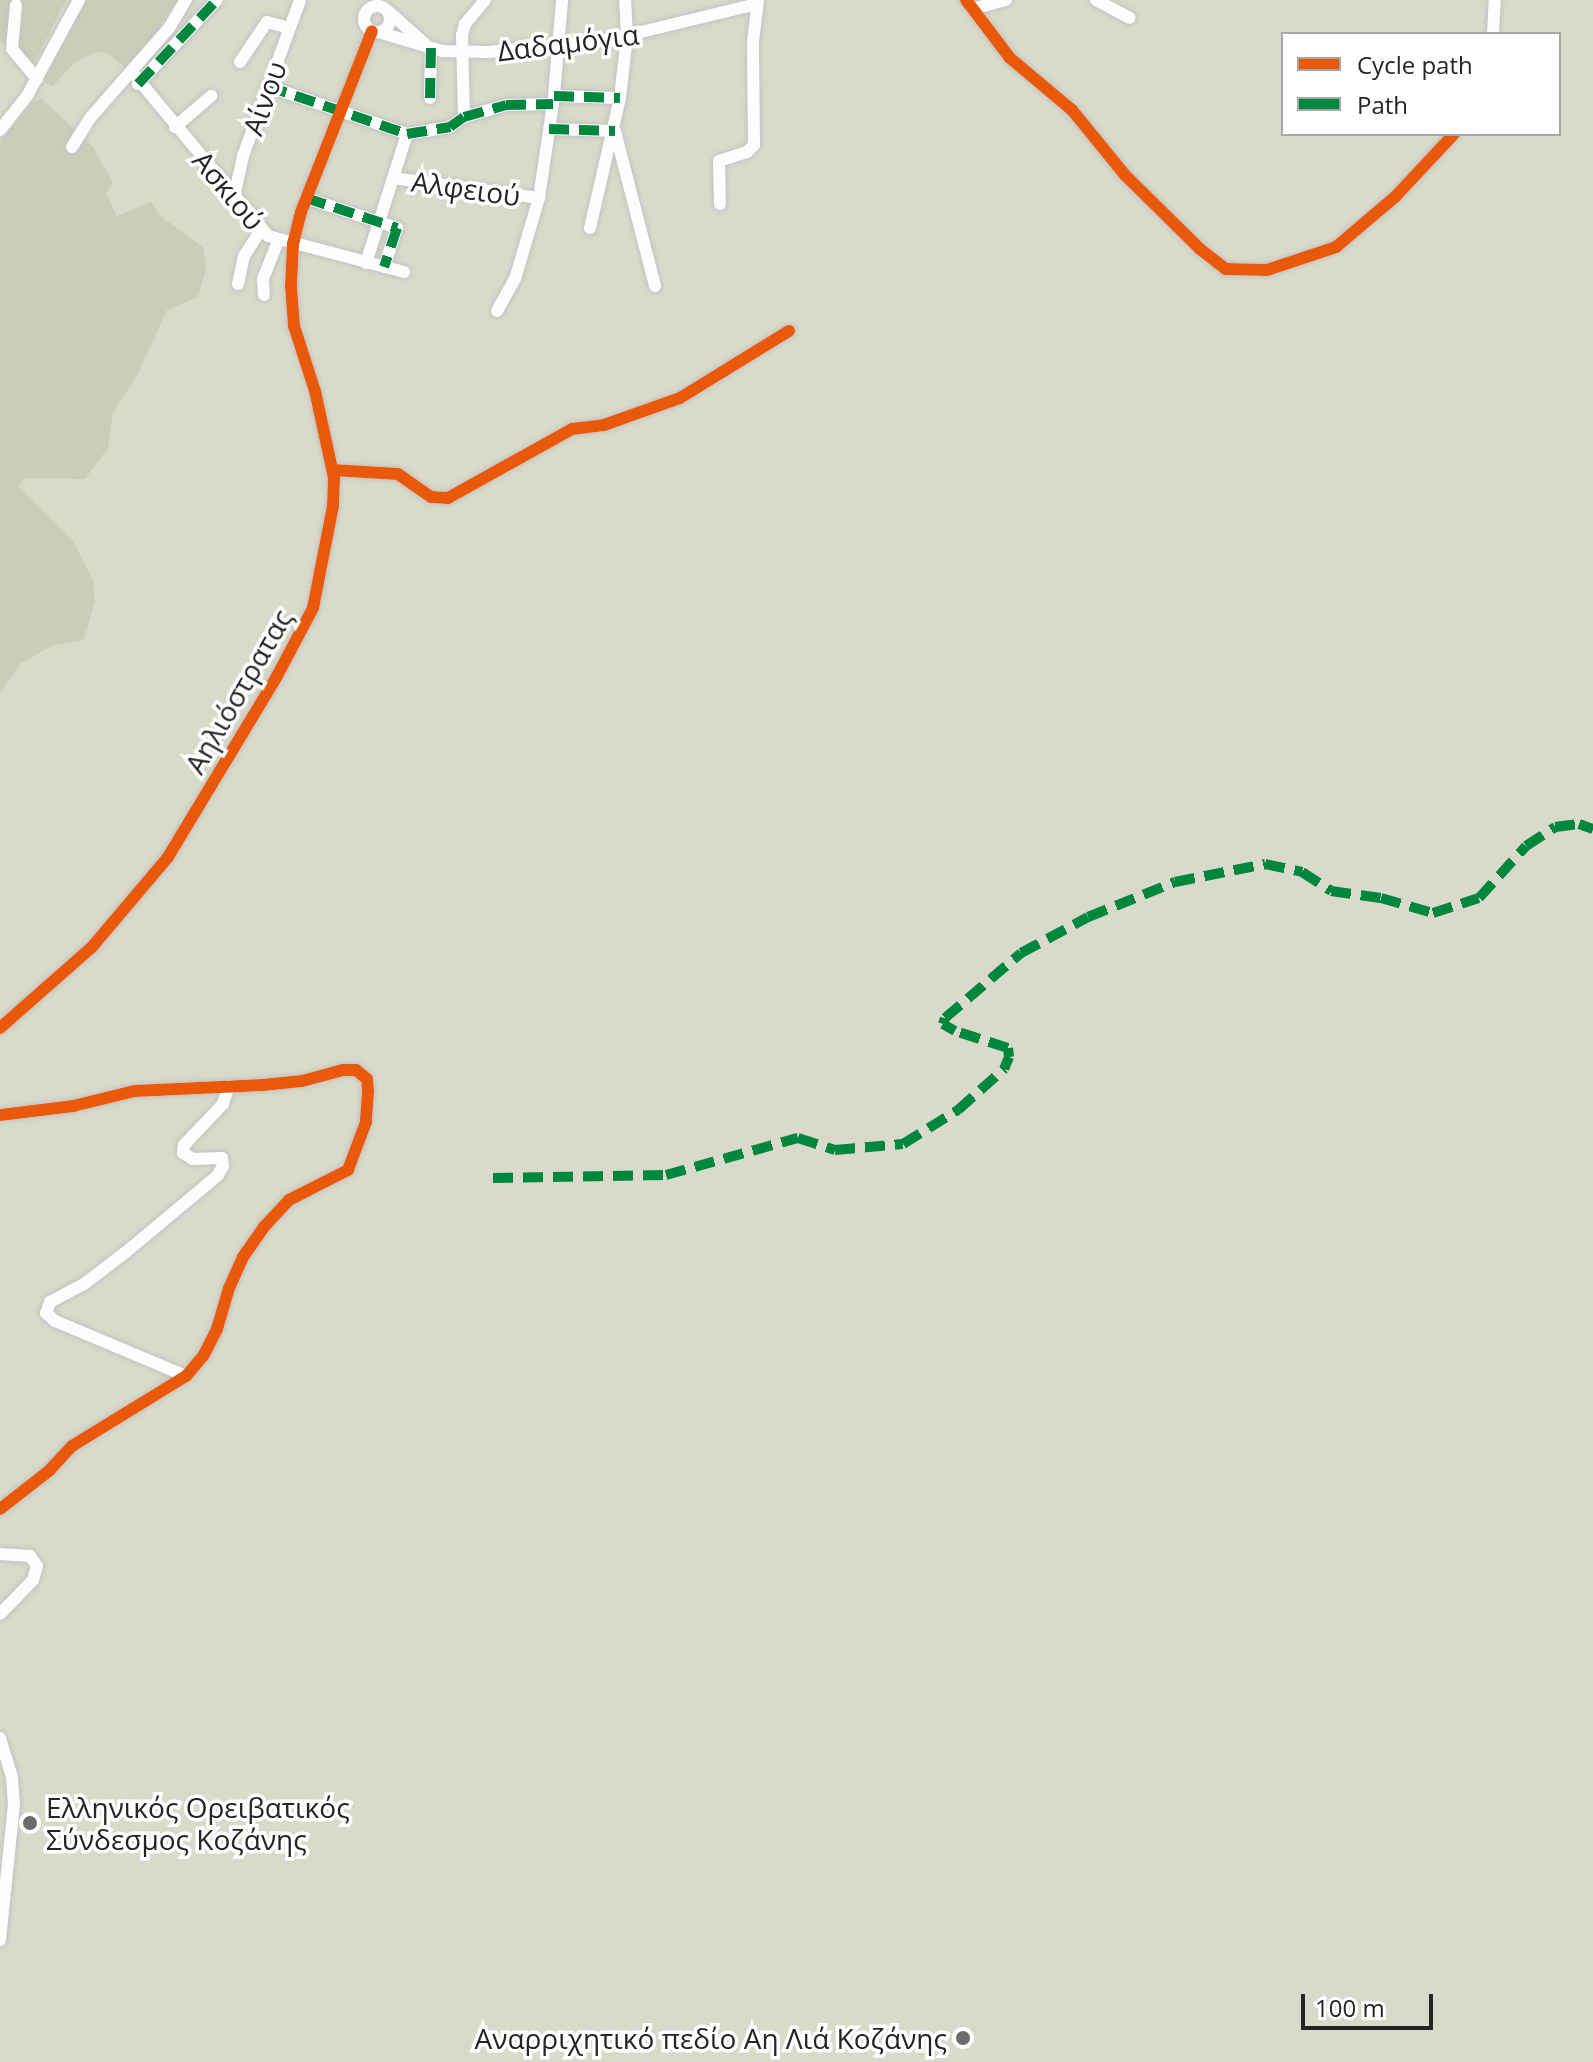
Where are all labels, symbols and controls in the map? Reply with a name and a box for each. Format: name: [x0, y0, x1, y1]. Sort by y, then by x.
street label: Δαδαμόγια: [495, 17, 641, 67]
legend: [1281, 32, 1561, 136]
text: Cycle path: [1357, 48, 1473, 81]
street label: Αίνου: [235, 56, 293, 140]
text: Path: [1357, 88, 1408, 121]
street label: Ασκιού: [186, 144, 272, 236]
street label: Αλφειού: [409, 164, 523, 212]
street label: Αηλιόστρατας: [177, 603, 299, 779]
place label: Ελληνικός Ορειβατικός Σύνδεσμος Κοζάνης: [46, 1790, 350, 1856]
marker: Ελληνικός Ορειβατικός Σύνδεσμος Κοζάνης: [21, 1814, 39, 1832]
scale bar: [1305, 1978, 1437, 2028]
text: 100 m: [1315, 1991, 1385, 2024]
place label: Αναρριχητικό πεδίο Αη Λιά Κοζάνης: [475, 2021, 947, 2055]
marker: Αναρριχητικό πεδίο Αη Λιά Κοζάνης: [954, 2029, 972, 2047]

